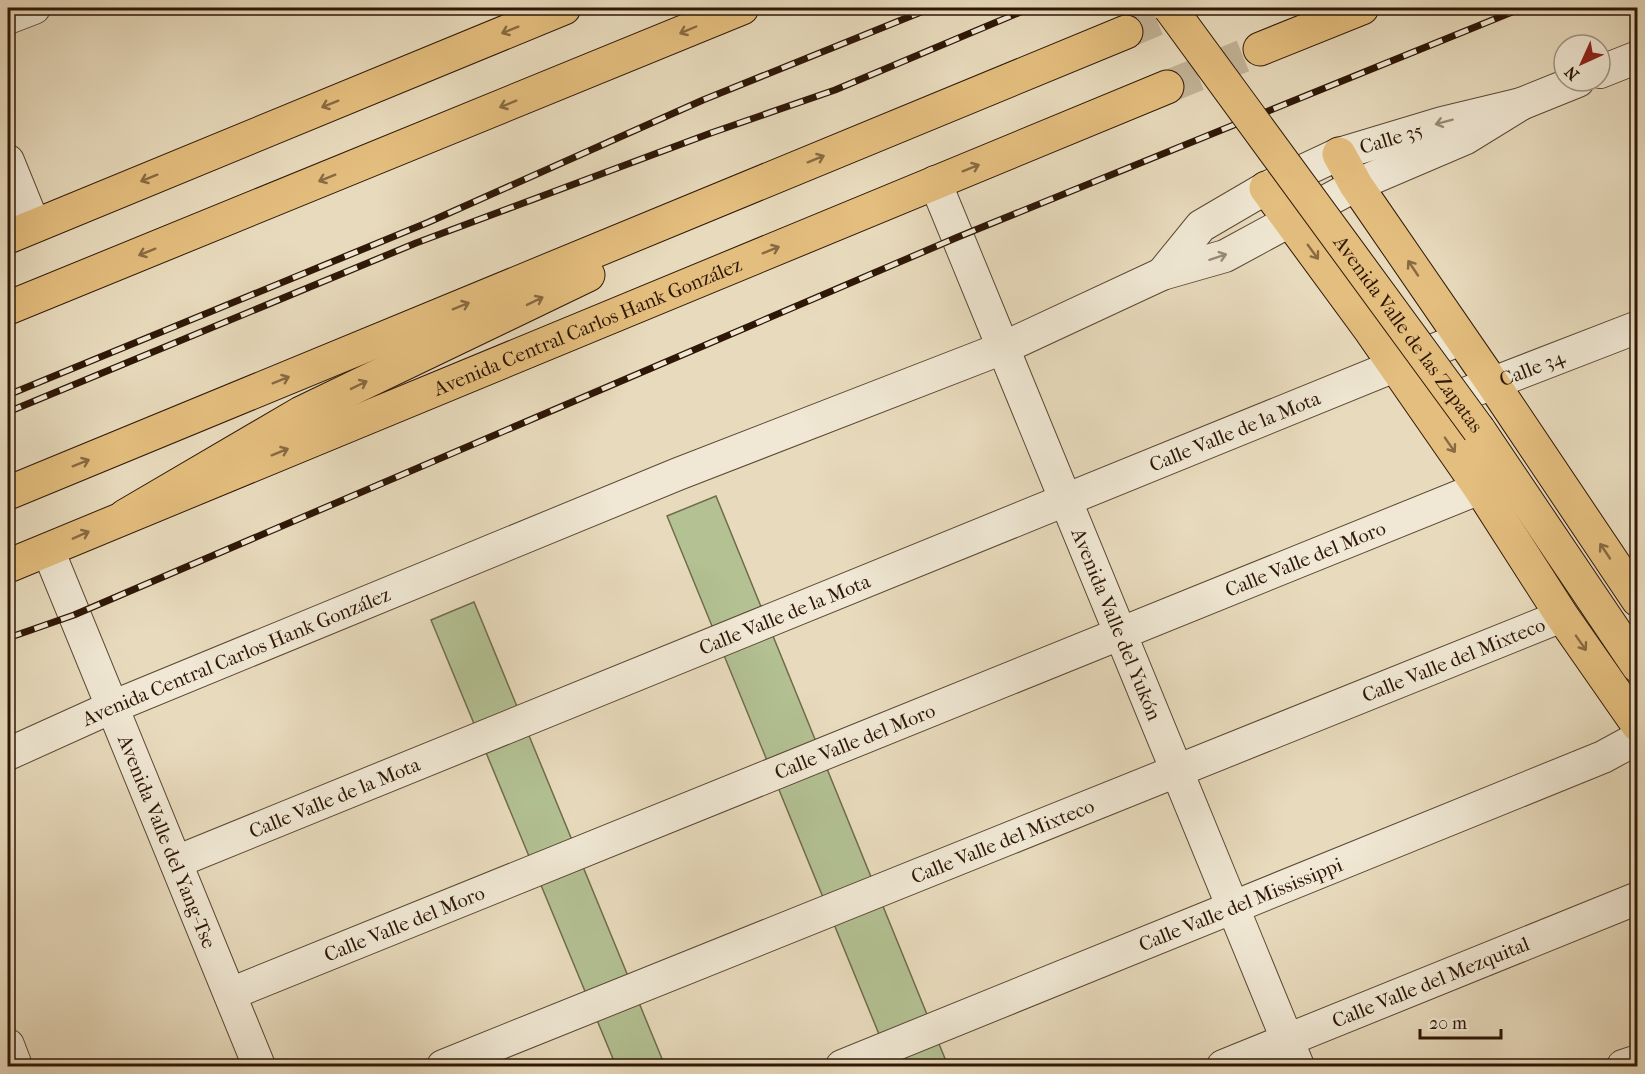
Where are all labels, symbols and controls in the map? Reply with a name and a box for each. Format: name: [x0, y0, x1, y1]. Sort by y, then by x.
one-way arrow: [501, 25, 520, 36]
one-way arrow: [679, 25, 698, 36]
north arrow: [1552, 33, 1612, 93]
text: N: [1560, 62, 1583, 84]
one-way arrow: [321, 99, 339, 110]
one-way arrow: [499, 99, 517, 110]
one-way arrow: [1435, 117, 1454, 129]
street label: Calle 35: [1357, 118, 1425, 159]
one-way arrow: [806, 153, 824, 164]
one-way arrow: [961, 162, 980, 173]
one-way arrow: [141, 173, 159, 184]
one-way arrow: [319, 173, 337, 184]
street label: Avenida Valle de las Zapatas: [1328, 231, 1488, 437]
one-way arrow: [1307, 243, 1320, 259]
one-way arrow: [762, 244, 780, 255]
one-way arrow: [138, 247, 157, 258]
one-way arrow: [1208, 251, 1227, 262]
street label: Avenida Central Carlos Hank González: [429, 253, 745, 401]
one-way arrow: [1407, 261, 1419, 277]
one-way arrow: [525, 294, 543, 306]
one-way arrow: [451, 300, 469, 311]
street label: Calle 34: [1496, 345, 1569, 391]
one-way arrow: [271, 374, 289, 385]
one-way arrow: [349, 379, 367, 391]
street label: Calle Valle de la Mota: [1146, 386, 1325, 477]
one-way arrow: [1444, 437, 1456, 453]
one-way arrow: [271, 446, 289, 457]
one-way arrow: [71, 457, 90, 468]
street label: Calle Valle del Moro: [1222, 516, 1389, 602]
street label: Avenida Valle del Yukón: [1066, 524, 1166, 724]
one-way arrow: [72, 529, 90, 540]
one-way arrow: [1599, 544, 1611, 560]
street label: Calle Valle de la Mota: [696, 569, 874, 660]
street label: Avenida Central Carlos Hank González: [78, 583, 394, 731]
street label: Calle Valle del Mixteco: [1359, 613, 1548, 707]
one-way arrow: [1575, 635, 1587, 651]
street label: Calle Valle del Moro: [771, 699, 939, 784]
street label: Avenida Valle del Yang-Tse: [112, 731, 221, 952]
street label: Calle Valle de la Mota: [246, 753, 424, 843]
street label: Calle Valle del Mixteco: [908, 794, 1098, 889]
street label: Calle Valle del Mississippi: [1135, 853, 1346, 956]
street label: Calle Valle del Moro: [321, 881, 488, 967]
street label: Calle Valle del Mezquital: [1329, 932, 1533, 1033]
scale bar: [1420, 1002, 1501, 1040]
text: 20 m: [1429, 1013, 1467, 1034]

